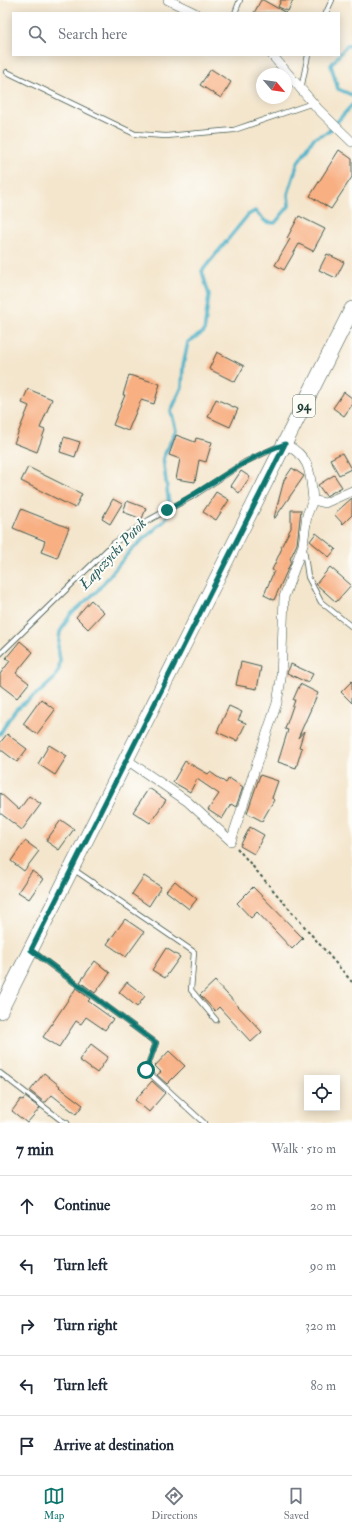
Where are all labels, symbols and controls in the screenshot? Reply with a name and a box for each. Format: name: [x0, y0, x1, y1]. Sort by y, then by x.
search box: [12, 12, 340, 56]
icon: search: [26, 23, 48, 45]
text: Search here: [58, 25, 127, 44]
north arrow: [256, 68, 292, 104]
road number: 94: [293, 395, 315, 417]
route end: [158, 501, 176, 519]
water label: Łapczycki Potok: [75, 514, 151, 594]
route start: [137, 1061, 155, 1079]
map controls: [304, 1075, 340, 1111]
button: locate: [304, 1075, 340, 1111]
text: 7 min: [16, 1139, 54, 1160]
text: Walk · 510 m: [271, 1141, 336, 1157]
icon: ahead: [16, 1195, 38, 1217]
text: Continue: [54, 1196, 110, 1215]
text: 20 m: [310, 1198, 336, 1214]
icon: left: [16, 1255, 38, 1277]
text: Turn left: [54, 1256, 108, 1275]
text: 90 m: [310, 1258, 336, 1274]
icon: right: [16, 1315, 38, 1337]
text: Turn right: [54, 1316, 117, 1335]
text: 320 m: [305, 1318, 336, 1334]
icon: left: [16, 1375, 38, 1397]
text: Turn left: [54, 1376, 108, 1395]
text: 80 m: [310, 1378, 336, 1394]
icon: arrive: [16, 1435, 38, 1457]
text: Arrive at destination: [54, 1436, 174, 1455]
tab: Map: [43, 1485, 65, 1522]
tab: Directions: [151, 1485, 198, 1522]
tab: Saved: [284, 1485, 309, 1522]

